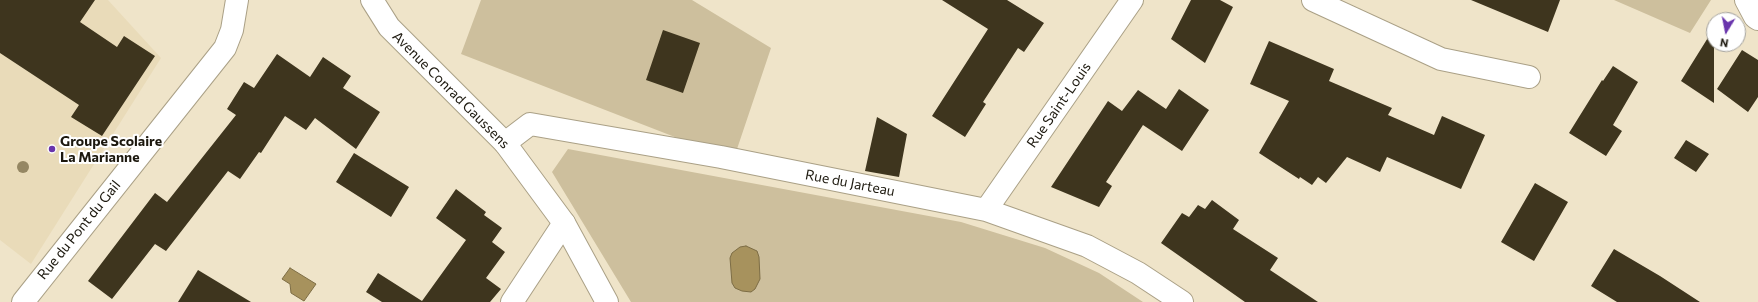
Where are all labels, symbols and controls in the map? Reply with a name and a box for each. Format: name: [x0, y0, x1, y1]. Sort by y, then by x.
north arrow: [1706, 12, 1746, 52]
street label: Avenue Conrad Gaussens: [389, 28, 513, 152]
text: N: [1719, 36, 1729, 50]
street label: Rue Saint-Louis: [1023, 59, 1095, 151]
place label: Groupe Scolaire La Marianne: [60, 133, 162, 166]
marker: Groupe Scolaire La Marianne: [47, 144, 57, 154]
street label: Rue du Jarteau: [804, 166, 896, 200]
street label: Rue du Pont du Gail: [34, 177, 124, 283]

